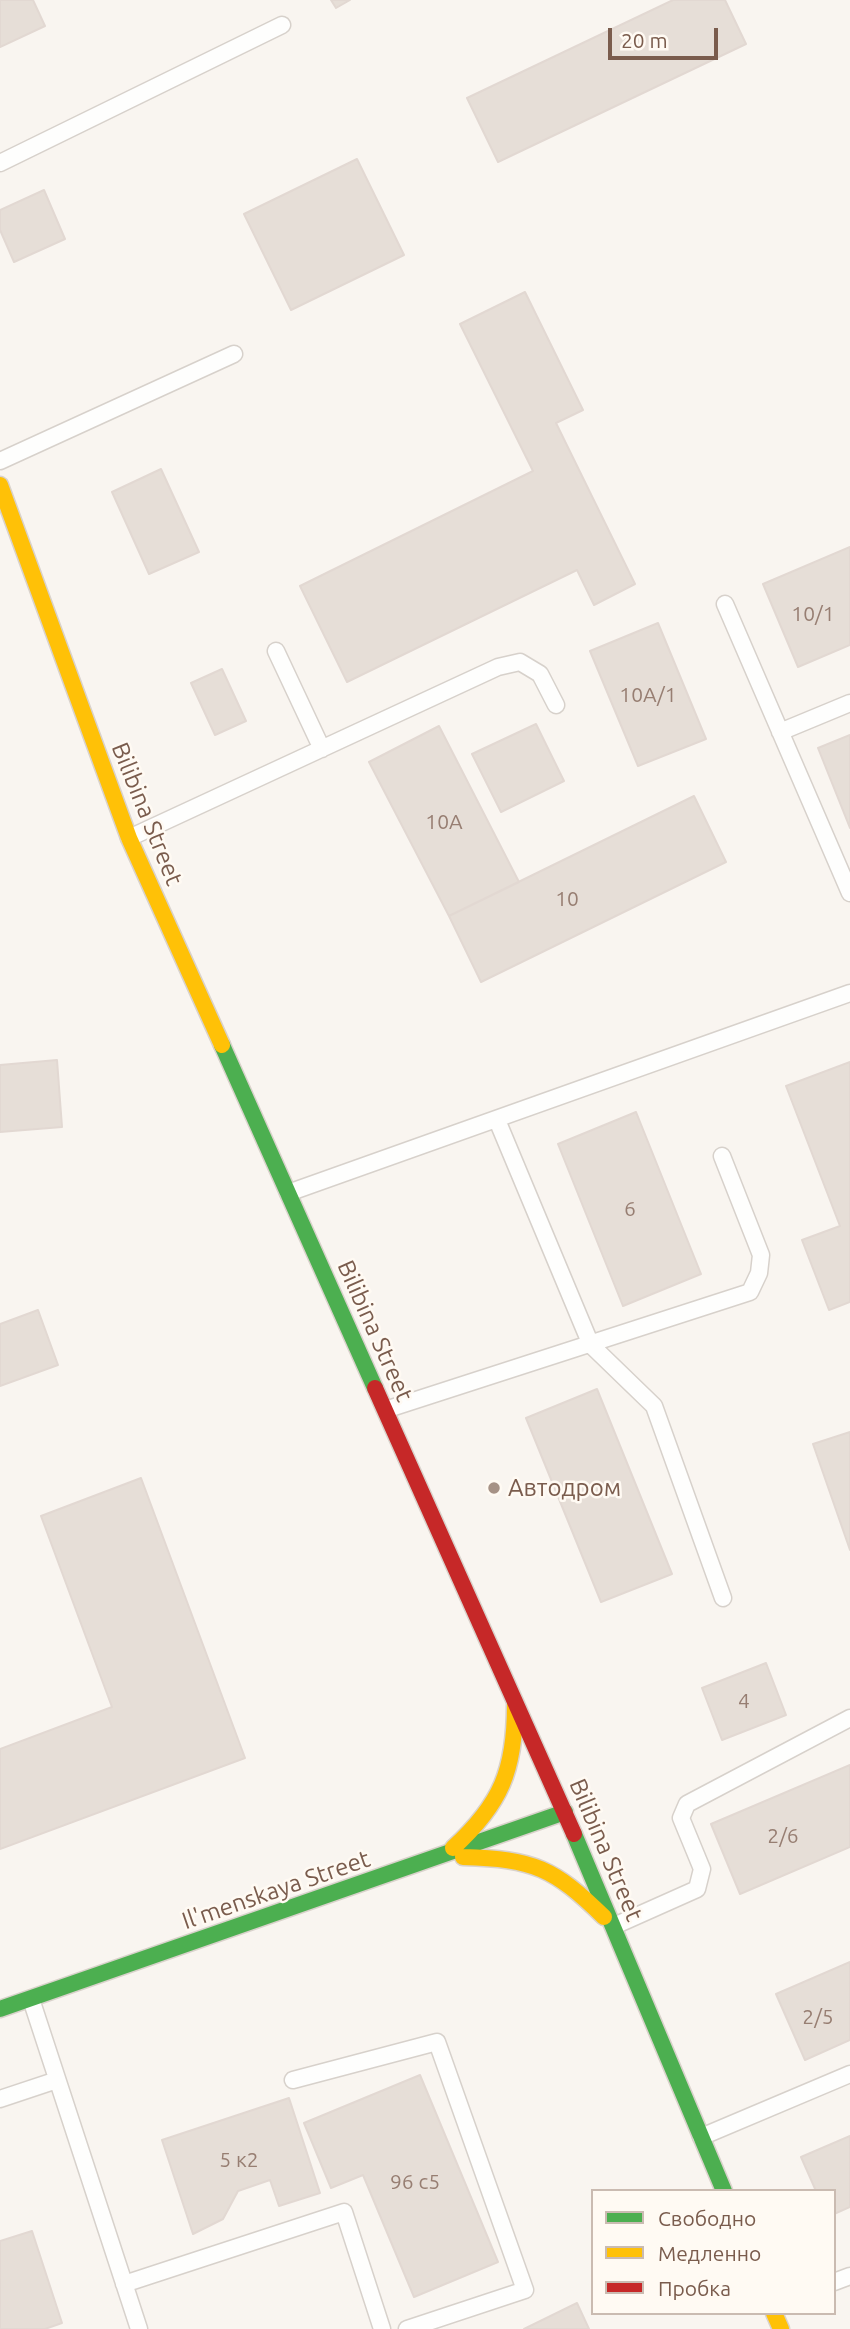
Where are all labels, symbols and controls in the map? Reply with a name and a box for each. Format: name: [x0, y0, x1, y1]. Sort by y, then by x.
scale bar: [612, 14, 722, 58]
text: 20 m: [621, 28, 668, 52]
house number: 10/1: [791, 601, 835, 627]
house number: 10А/1: [619, 682, 677, 708]
street label: Bilibina Street: [105, 738, 189, 890]
house number: 10А: [425, 809, 463, 835]
house number: 10: [555, 886, 579, 912]
house number: 6: [624, 1196, 636, 1222]
street label: Bilibina Street: [331, 1256, 419, 1406]
place label: Автодром: [508, 1474, 621, 1502]
marker: Автодром: [486, 1480, 502, 1496]
house number: 4: [738, 1688, 750, 1714]
street label: Bilibina Street: [563, 1775, 649, 1925]
house number: 2/6: [767, 1823, 799, 1849]
street label: Il'menskaya Street: [178, 1844, 374, 1936]
house number: 2/5: [802, 2004, 834, 2030]
house number: 5 к2: [219, 2147, 259, 2173]
house number: 96 с5: [390, 2169, 440, 2195]
legend: [591, 2189, 836, 2315]
text: Свободно: [658, 2206, 756, 2230]
text: Медленно: [658, 2241, 761, 2265]
text: Пробка: [658, 2276, 731, 2300]

